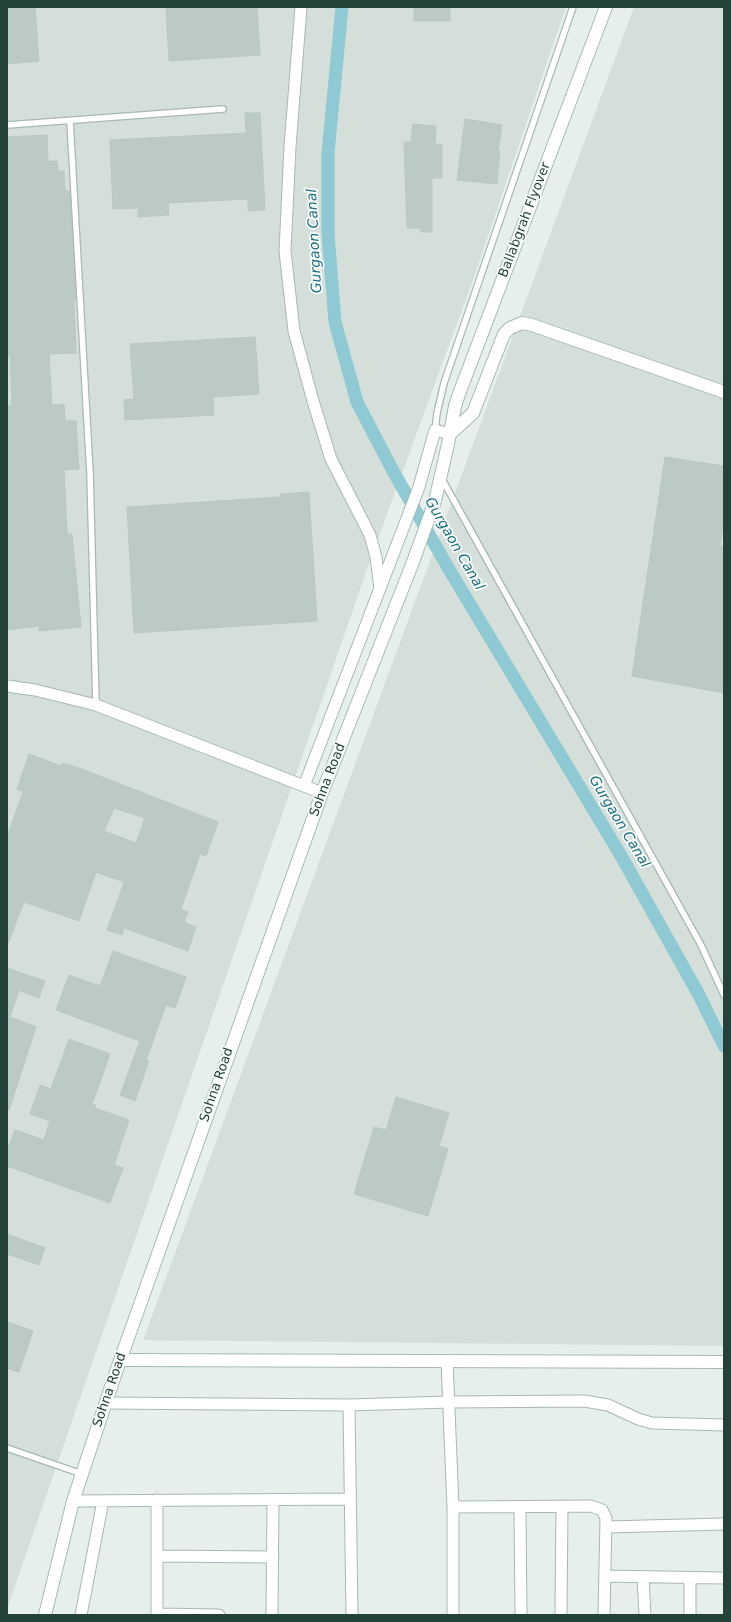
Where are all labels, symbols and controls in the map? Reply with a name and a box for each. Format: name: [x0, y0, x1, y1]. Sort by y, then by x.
street label: Ballabgrah Flyover: [496, 160, 554, 280]
water label: Gurgaon Canal: [304, 188, 326, 294]
water label: Gurgaon Canal: [421, 495, 487, 593]
street label: Sohna Road: [307, 741, 349, 819]
water label: Gurgaon Canal: [585, 773, 653, 871]
street label: Sohna Road: [197, 1046, 237, 1124]
street label: Sohna Road: [90, 1351, 130, 1429]

